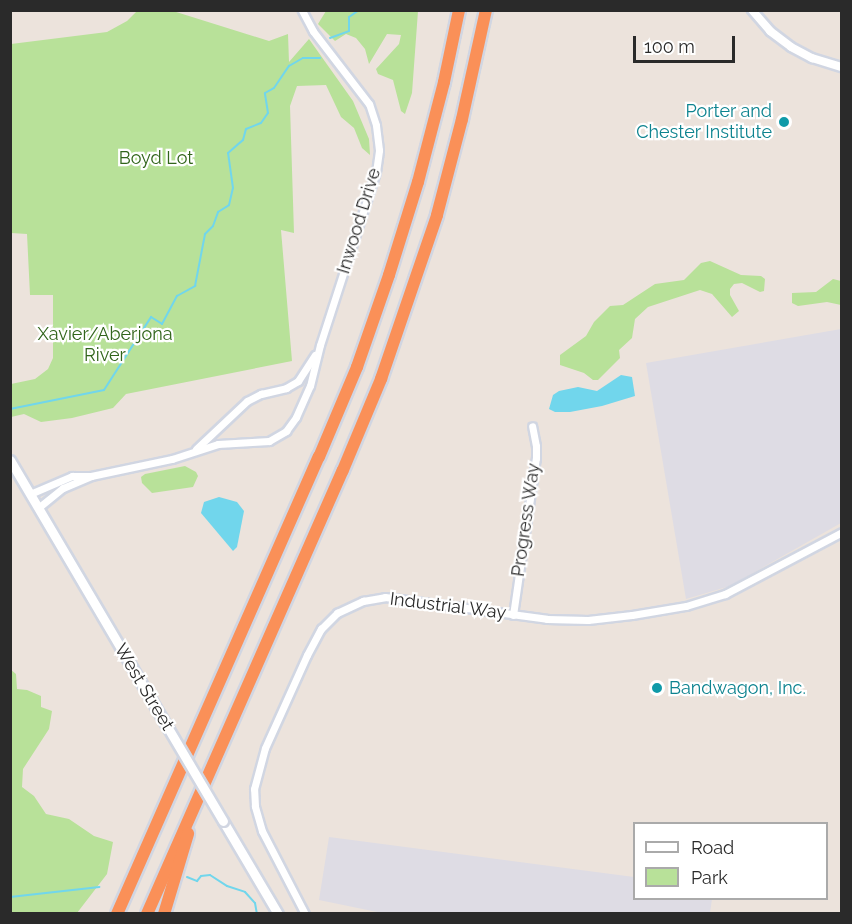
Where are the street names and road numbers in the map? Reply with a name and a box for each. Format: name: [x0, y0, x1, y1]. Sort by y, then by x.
street label: Inwood Drive: [333, 166, 385, 276]
street label: Progress Way: [507, 462, 545, 578]
street label: Industrial Way: [388, 588, 508, 624]
street label: West Street: [110, 640, 178, 734]

